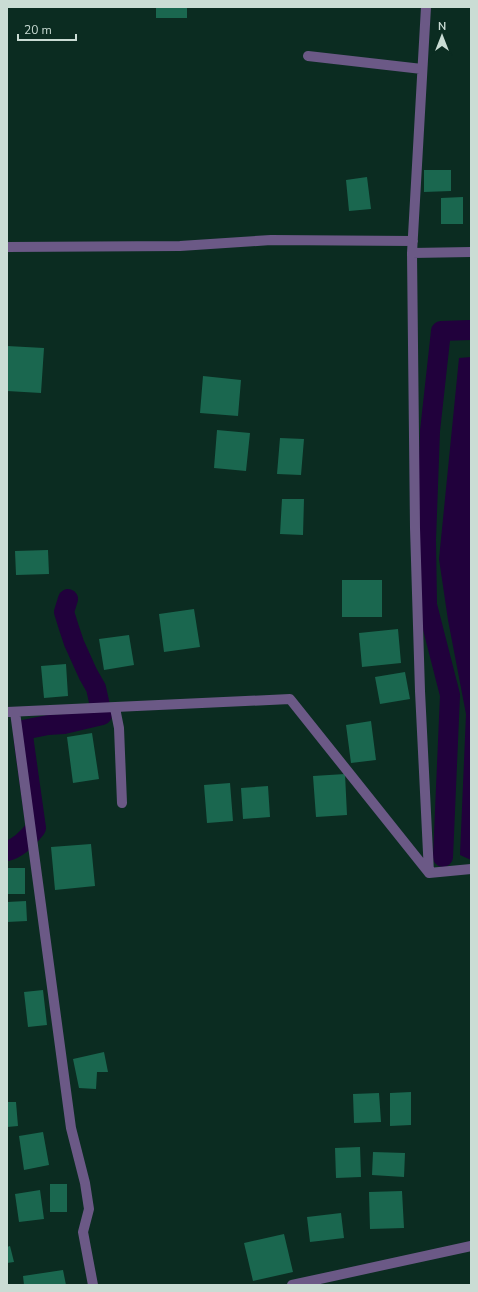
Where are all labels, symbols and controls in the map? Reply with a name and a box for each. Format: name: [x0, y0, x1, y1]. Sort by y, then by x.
scale bar: [18, 16, 76, 42]
north arrow: [422, 16, 462, 56]
text: N: [438, 19, 446, 34]
text: 20 m: [24, 22, 52, 38]

